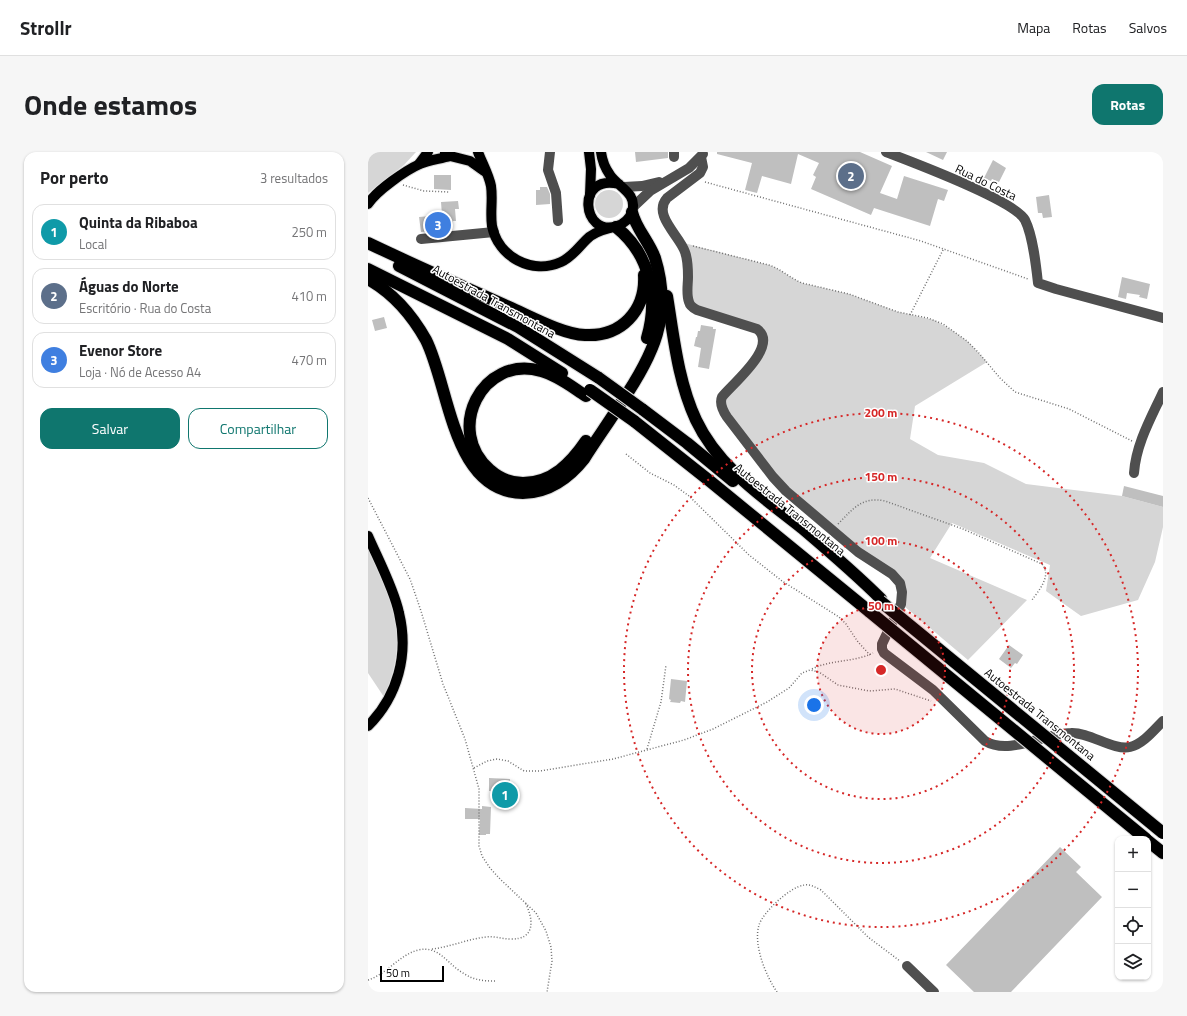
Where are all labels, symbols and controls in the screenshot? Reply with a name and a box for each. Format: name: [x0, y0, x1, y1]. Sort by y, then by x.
text: Strollr: [20, 13, 72, 42]
text: Mapa: [1017, 17, 1050, 38]
text: Rotas: [1072, 17, 1107, 38]
text: Salvos: [1129, 17, 1167, 38]
text: Onde estamos: [24, 83, 197, 126]
button: Rotas: [1092, 84, 1163, 125]
street label: Rua do Costa: [952, 159, 1020, 205]
pin: 2: [838, 161, 864, 191]
text: Por perto: [40, 165, 109, 191]
text: 3 resultados: [260, 168, 328, 188]
pin: 3: [425, 210, 451, 240]
text: Quinta da Ribaboa: [79, 211, 198, 234]
text: 1: [50, 222, 58, 242]
text: 250 m: [291, 222, 327, 242]
text: Local: [79, 234, 107, 254]
street label: Autoestrada Transmontana: [429, 259, 559, 343]
text: Águas do Norte: [79, 275, 179, 298]
text: 2: [50, 286, 58, 306]
text: 410 m: [291, 286, 327, 306]
text: Escritório · Rua do Costa: [79, 298, 211, 318]
text: Evenor Store: [79, 339, 162, 362]
text: 3: [50, 350, 58, 370]
text: 470 m: [291, 350, 327, 370]
text: Loja · Nó de Acesso A4: [79, 362, 201, 382]
text: 200 m: [865, 403, 897, 422]
button: Salvar: [40, 408, 180, 449]
button: Compartilhar: [188, 408, 328, 449]
street label: Autoestrada Transmontana: [730, 458, 850, 560]
text: 150 m: [865, 467, 897, 486]
text: 100 m: [865, 531, 897, 550]
text: 50 m: [868, 596, 894, 615]
centre of rings: [874, 663, 888, 677]
street label: Autoestrada Transmontana: [980, 663, 1100, 765]
your location: [804, 695, 824, 715]
pin: 1: [492, 780, 518, 810]
map controls: [1115, 836, 1151, 980]
button: +: [1115, 836, 1151, 872]
button: −: [1115, 872, 1151, 908]
button: locate: [1115, 908, 1151, 944]
button: layers: [1115, 944, 1151, 980]
scale bar: [380, 964, 444, 983]
text: 50 m: [386, 965, 410, 981]

